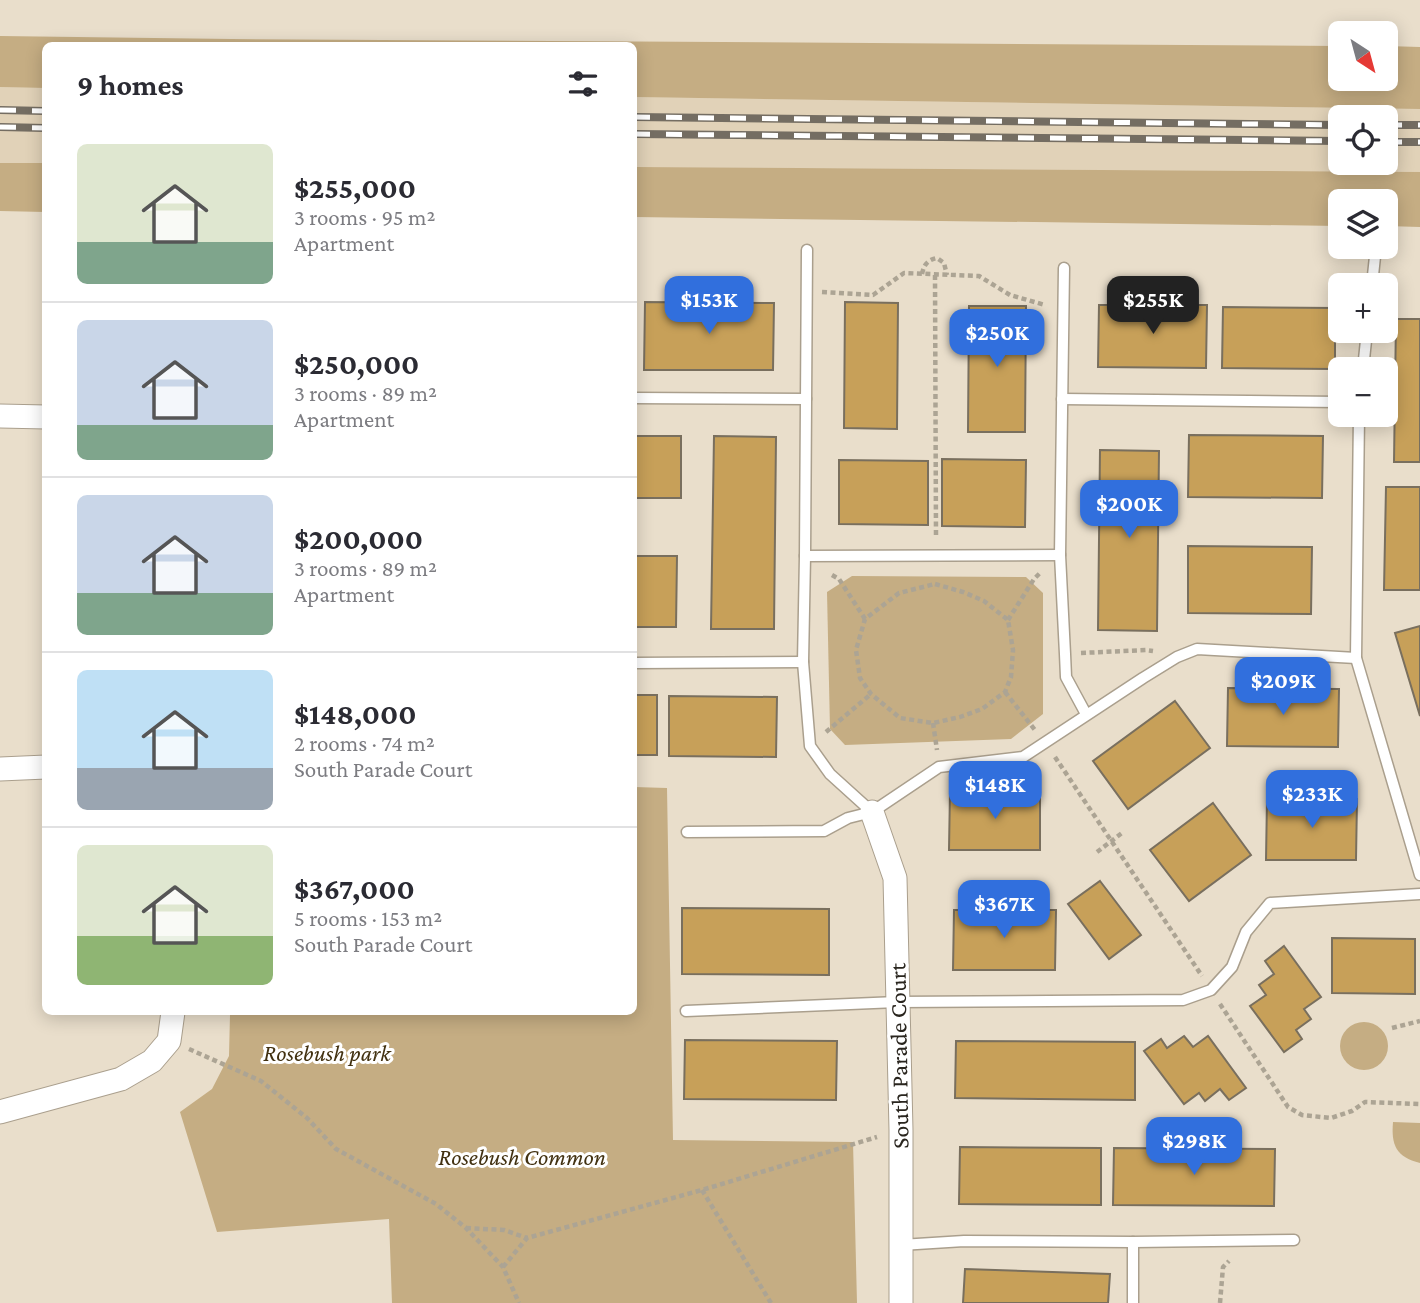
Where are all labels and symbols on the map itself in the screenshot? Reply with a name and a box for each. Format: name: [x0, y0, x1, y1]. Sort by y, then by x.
north arrow: [1328, 21, 1398, 91]
pin: $153K: [660, 276, 758, 336]
pin: $255K: [1104, 276, 1202, 336]
pin: $250K: [948, 310, 1046, 369]
pin: $200K: [1080, 480, 1178, 540]
pin: $209K: [1234, 658, 1332, 717]
pin: $148K: [946, 762, 1044, 821]
pin: $233K: [1263, 770, 1361, 830]
pin: $367K: [955, 880, 1053, 940]
street label: South Parade Court: [883, 962, 914, 1149]
park label: Rosebush park: [263, 1039, 392, 1066]
pin: $298K: [1145, 1118, 1243, 1177]
park label: Rosebush Common: [438, 1143, 606, 1170]

